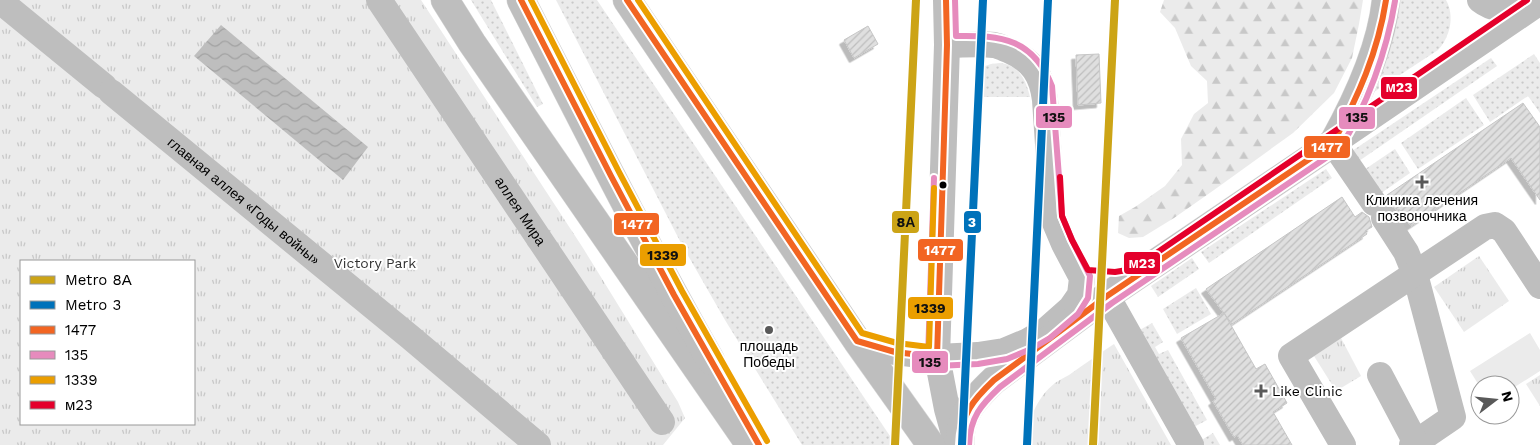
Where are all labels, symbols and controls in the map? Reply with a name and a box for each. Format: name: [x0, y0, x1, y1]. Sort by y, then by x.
line badge: м23: [1380, 76, 1418, 100]
text: м23: [1385, 79, 1413, 95]
line badge: 135: [1035, 105, 1073, 129]
line badge: 135: [1338, 106, 1376, 130]
text: 135: [1043, 109, 1065, 125]
text: 135: [1346, 109, 1368, 125]
street label: главная аллея «Годы войны»: [165, 134, 323, 268]
line badge: 1477: [1303, 135, 1351, 159]
text: 1477: [1311, 139, 1343, 155]
street label: аллея Мира: [492, 174, 549, 249]
marker: Клиника лечения позвоночника: [1415, 175, 1429, 189]
unlabelled marker: [938, 180, 948, 190]
place label: Клиника лечения позвоночника: [1366, 192, 1478, 224]
line badge: 8А: [891, 210, 920, 234]
line badge: 3: [963, 210, 982, 234]
line badge: 1477: [613, 212, 660, 236]
text: 8А: [897, 214, 915, 230]
text: 3: [968, 214, 976, 230]
text: 1477: [621, 216, 653, 232]
line badge: 1477: [917, 238, 964, 262]
text: 1477: [924, 242, 956, 258]
line badge: 1339: [639, 243, 687, 267]
text: 1339: [647, 247, 679, 263]
line badge: м23: [1123, 251, 1161, 275]
park label: Victory Park: [334, 255, 416, 271]
text: м23: [1128, 255, 1156, 271]
legend: [20, 260, 195, 425]
text: Metro 8А: [65, 271, 132, 289]
text: Metro 3: [65, 296, 121, 314]
line badge: 1339: [907, 296, 954, 320]
text: 1339: [914, 300, 946, 316]
text: 1477: [65, 321, 96, 339]
marker: площадь Победы: [763, 324, 775, 336]
place label: площадь Победы: [740, 338, 798, 370]
text: 135: [65, 346, 88, 364]
line badge: 135: [911, 350, 949, 374]
text: 135: [919, 354, 941, 370]
text: 1339: [65, 371, 98, 389]
north arrow: [1470, 375, 1520, 425]
place label: Like Clinic: [1272, 383, 1343, 399]
marker: Like Clinic: [1254, 384, 1268, 398]
text: N: [1498, 389, 1517, 404]
text: м23: [65, 396, 93, 414]

